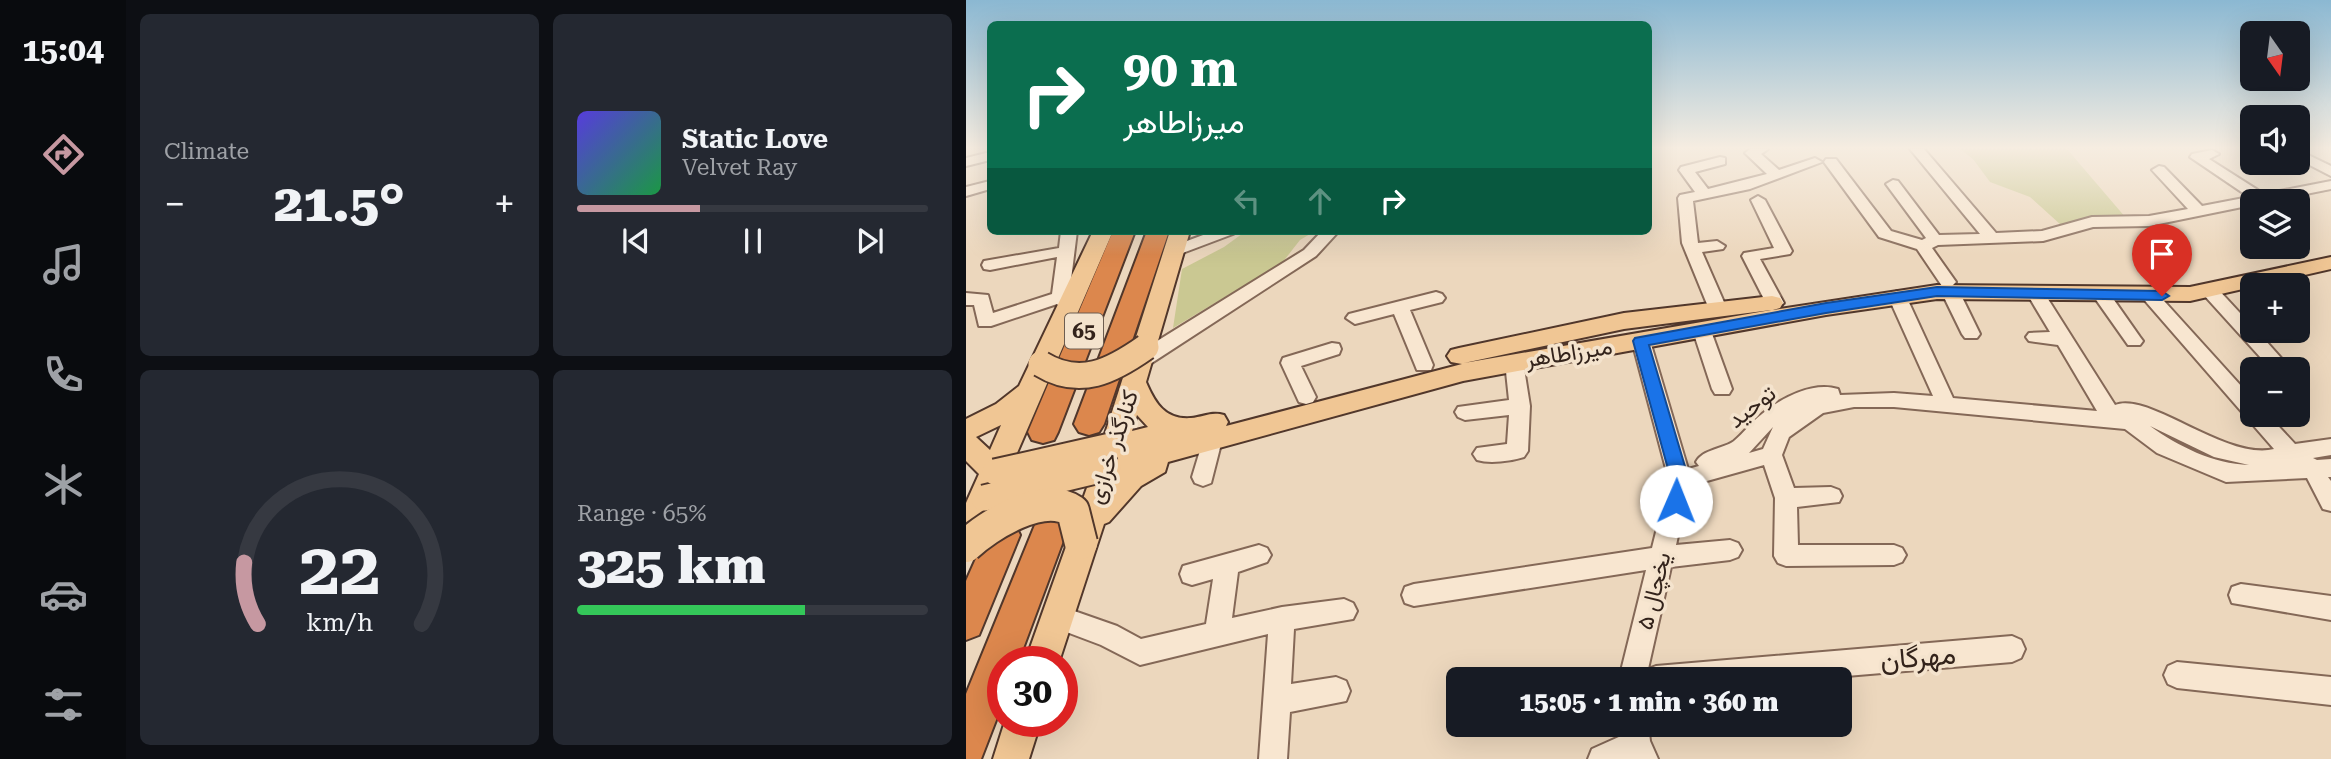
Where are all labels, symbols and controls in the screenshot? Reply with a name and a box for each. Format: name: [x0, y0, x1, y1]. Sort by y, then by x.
north arrow: [2240, 21, 2310, 91]
map controls: [2240, 21, 2310, 427]
text: 15:04: [22, 31, 104, 69]
text: 90 m: [1123, 41, 1238, 98]
icon: right: [1008, 49, 1099, 140]
text: میرزاطاهر: [1123, 103, 1245, 141]
button: sound: [2240, 105, 2310, 175]
text: Static Love: [682, 124, 828, 154]
icon: directions: [39, 130, 88, 179]
text: Climate: [164, 138, 249, 165]
text: Velvet Ray: [682, 154, 797, 181]
text: 21.5°: [274, 173, 405, 234]
text: −: [164, 182, 185, 226]
text: +: [494, 182, 515, 226]
icon: left: [1228, 182, 1266, 220]
icon: ahead: [1301, 182, 1339, 220]
icon: right: [1374, 182, 1412, 220]
button: layers: [2240, 189, 2310, 259]
icon: previous: [617, 222, 655, 260]
icon: pause: [734, 222, 772, 260]
icon: next: [851, 222, 889, 260]
pin: [2132, 224, 2192, 296]
icon: arrive: [2143, 235, 2181, 273]
icon: music: [39, 240, 88, 289]
button: +: [2240, 273, 2310, 343]
road number: 65: [1065, 314, 1103, 348]
street label: میرزاطاهر: [1523, 333, 1614, 374]
icon: phone: [39, 350, 88, 399]
button: −: [2240, 357, 2310, 427]
street label: توحید: [1723, 380, 1782, 435]
street label: کنارگذر خرازی: [1082, 387, 1145, 508]
icon: climate: [39, 460, 88, 509]
position arrow: [1639, 464, 1713, 538]
text: Range · 65%: [577, 500, 706, 527]
text: 22: [299, 527, 380, 612]
text: 325 km: [577, 535, 765, 596]
street label: یخچال ۵: [1631, 550, 1679, 633]
icon: car: [39, 570, 88, 619]
text: km/h: [306, 607, 373, 636]
street label: مهرگان: [1879, 637, 1957, 678]
speed limit sign: 30: [987, 646, 1078, 737]
icon: filters: [39, 680, 88, 729]
text: 15:05 · 1 min · 360 m: [1519, 687, 1779, 717]

